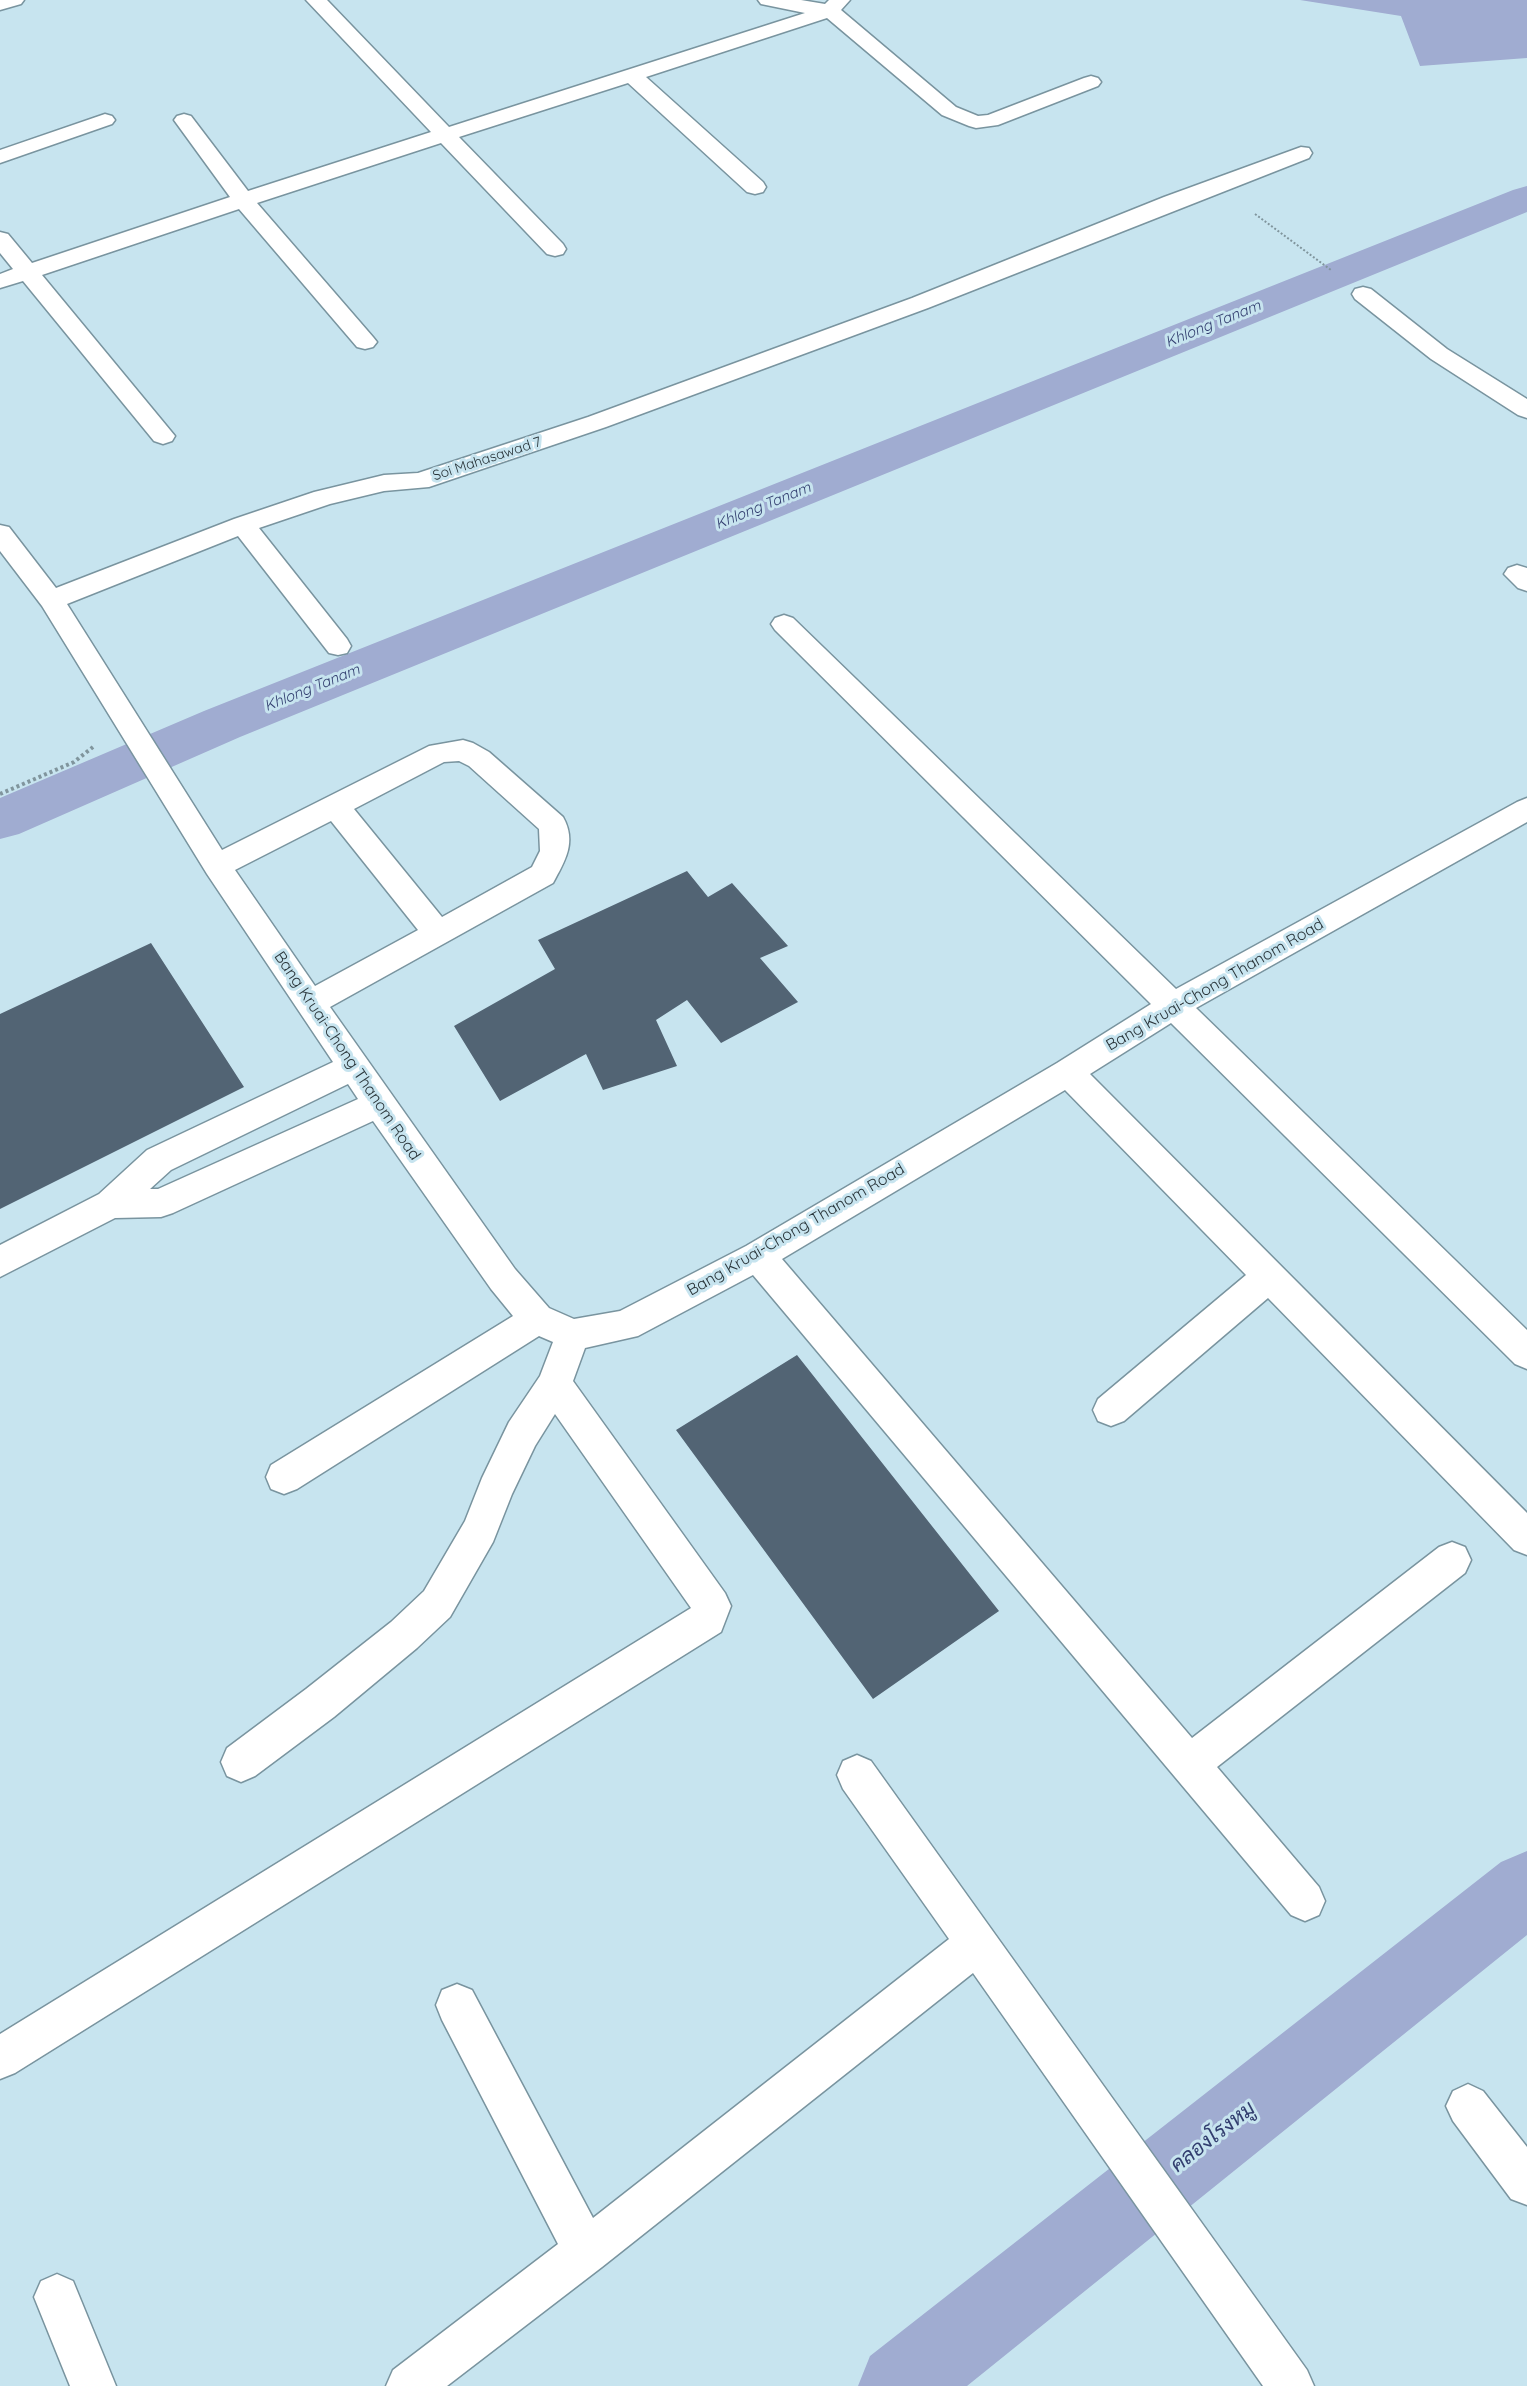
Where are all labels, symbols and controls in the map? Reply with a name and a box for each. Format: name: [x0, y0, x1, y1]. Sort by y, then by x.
water label: Khlong Tanam: [1163, 297, 1263, 351]
street label: Soi Mahasawad 7: [431, 434, 543, 484]
water label: Khlong Tanam: [713, 479, 813, 533]
water label: Khlong Tanam: [262, 661, 362, 715]
street label: Bang Kruai-Chong Thanom Road: [1103, 915, 1327, 1055]
street label: Bang Kruai-Chong Thanom Road: [270, 948, 424, 1164]
street label: Bang Kruai-Chong Thanom Road: [684, 1160, 908, 1300]
water label: คลองโรงหมู: [1166, 2096, 1260, 2178]

